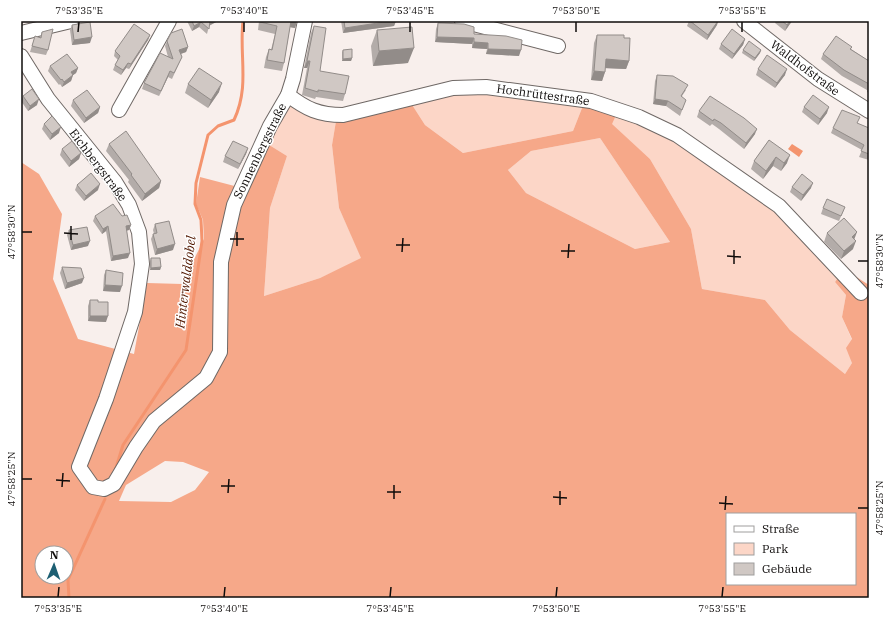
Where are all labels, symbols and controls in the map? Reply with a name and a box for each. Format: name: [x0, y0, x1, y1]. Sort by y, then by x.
text: 7°53'35"E: [55, 4, 103, 17]
text: 7°53'40"E: [220, 4, 268, 17]
text: 7°53'45"E: [386, 4, 434, 17]
text: 7°53'50"E: [552, 4, 600, 17]
text: 7°53'55"E: [718, 4, 766, 17]
street label: Waldhofstraße: [768, 37, 843, 98]
street label: Hochrüttestraße: [496, 81, 591, 108]
street label: Sonnenbergstraße: [230, 100, 289, 201]
street label: Eichbergstraße: [66, 126, 130, 204]
text: 47°58'30"N: [5, 204, 18, 260]
text: 47°58'30"N: [873, 233, 886, 289]
water label: Hinterwalddobel: [171, 234, 200, 330]
text: 47°58'25"N: [5, 451, 18, 507]
text: 47°58'25"N: [873, 480, 886, 536]
legend: [726, 513, 856, 585]
text: Straße: [762, 521, 799, 536]
text: Park: [762, 541, 788, 556]
north arrow: [34, 545, 74, 585]
text: N: [50, 548, 59, 562]
text: Gebäude: [762, 561, 812, 576]
text: 7°53'35"E: [34, 602, 82, 615]
text: 7°53'40"E: [200, 602, 248, 615]
text: 7°53'45"E: [366, 602, 414, 615]
text: 7°53'50"E: [532, 602, 580, 615]
text: 7°53'55"E: [698, 602, 746, 615]

